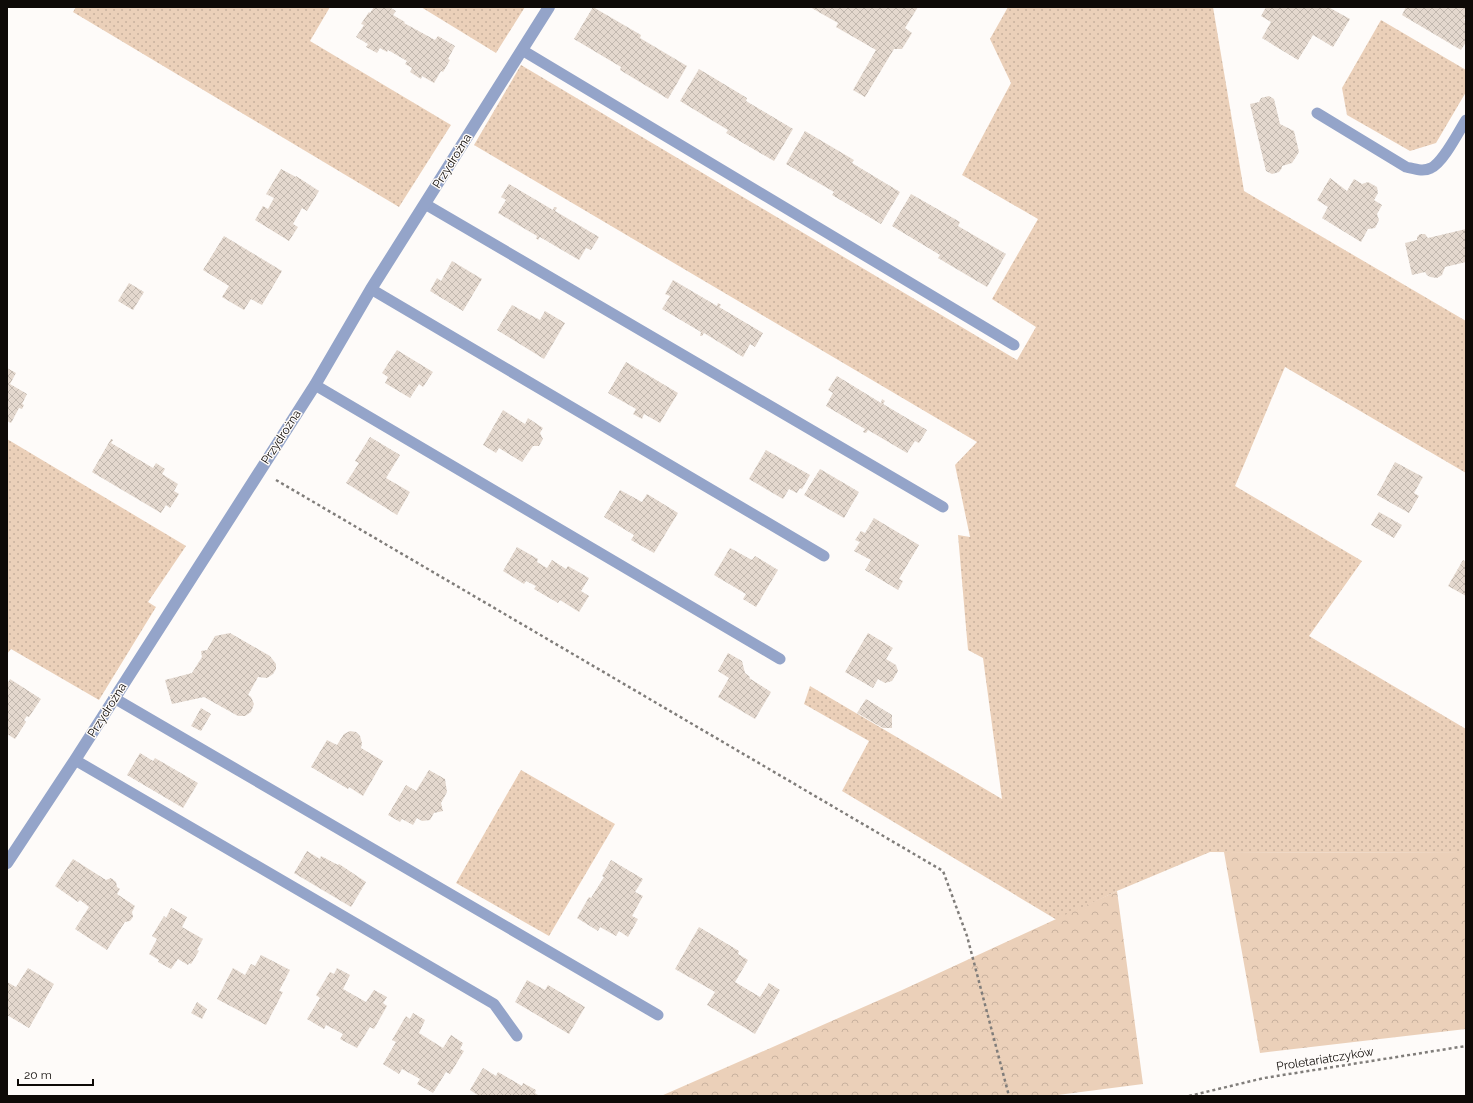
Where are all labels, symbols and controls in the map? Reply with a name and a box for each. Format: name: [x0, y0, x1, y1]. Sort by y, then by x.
street label: Przydrożna: [430, 131, 474, 191]
street label: Przydrożna: [258, 407, 304, 467]
street label: Przydrożna: [85, 680, 129, 740]
street label: Proletariatczyków: [1275, 1044, 1375, 1074]
scale bar: [18, 1061, 93, 1087]
text: 20 m: [24, 1068, 52, 1082]

